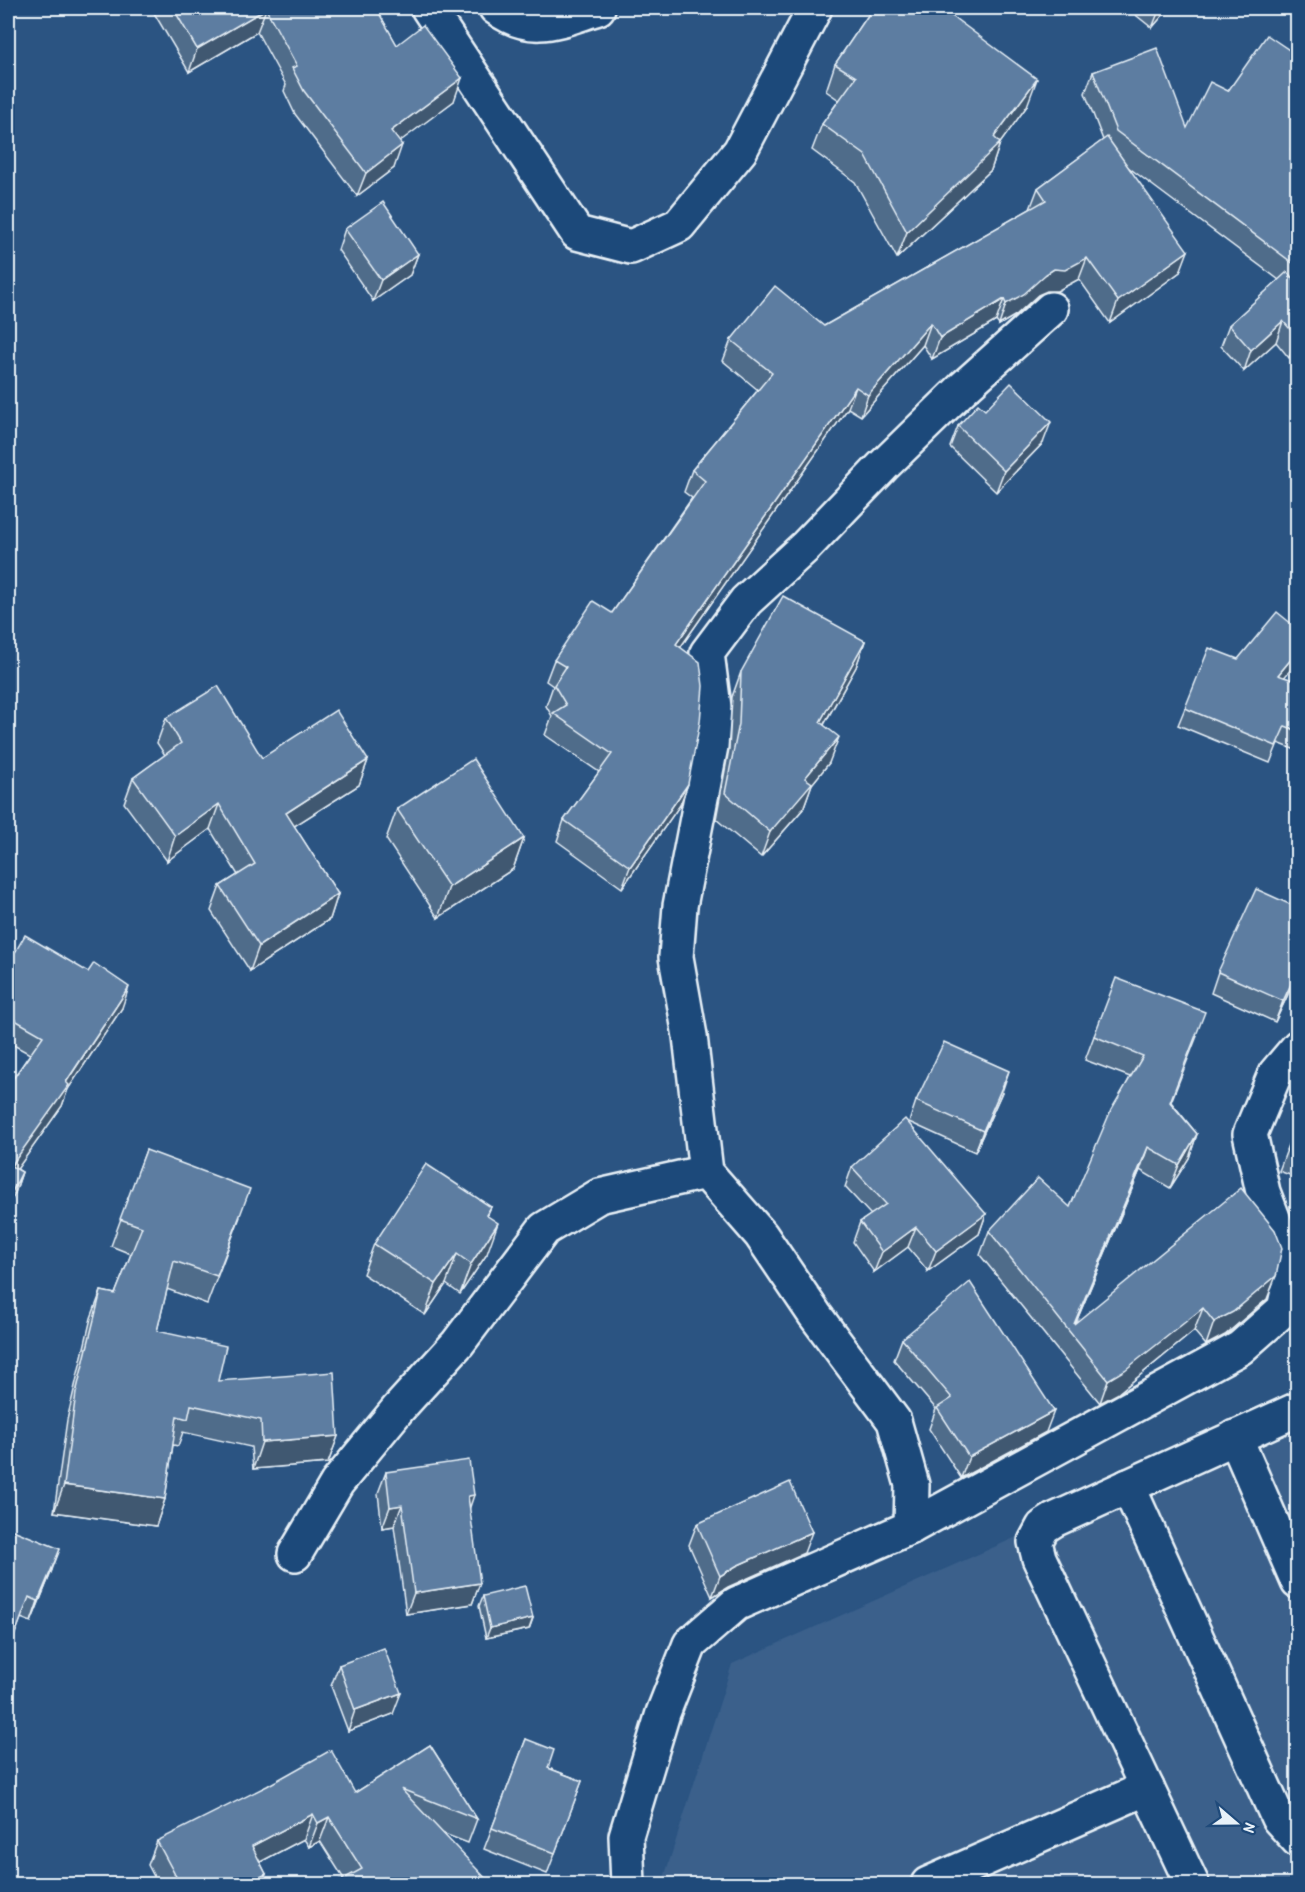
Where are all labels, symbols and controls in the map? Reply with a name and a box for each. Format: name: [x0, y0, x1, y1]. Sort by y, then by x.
north arrow: [1206, 1793, 1266, 1853]
text: N: [1238, 1820, 1262, 1836]

